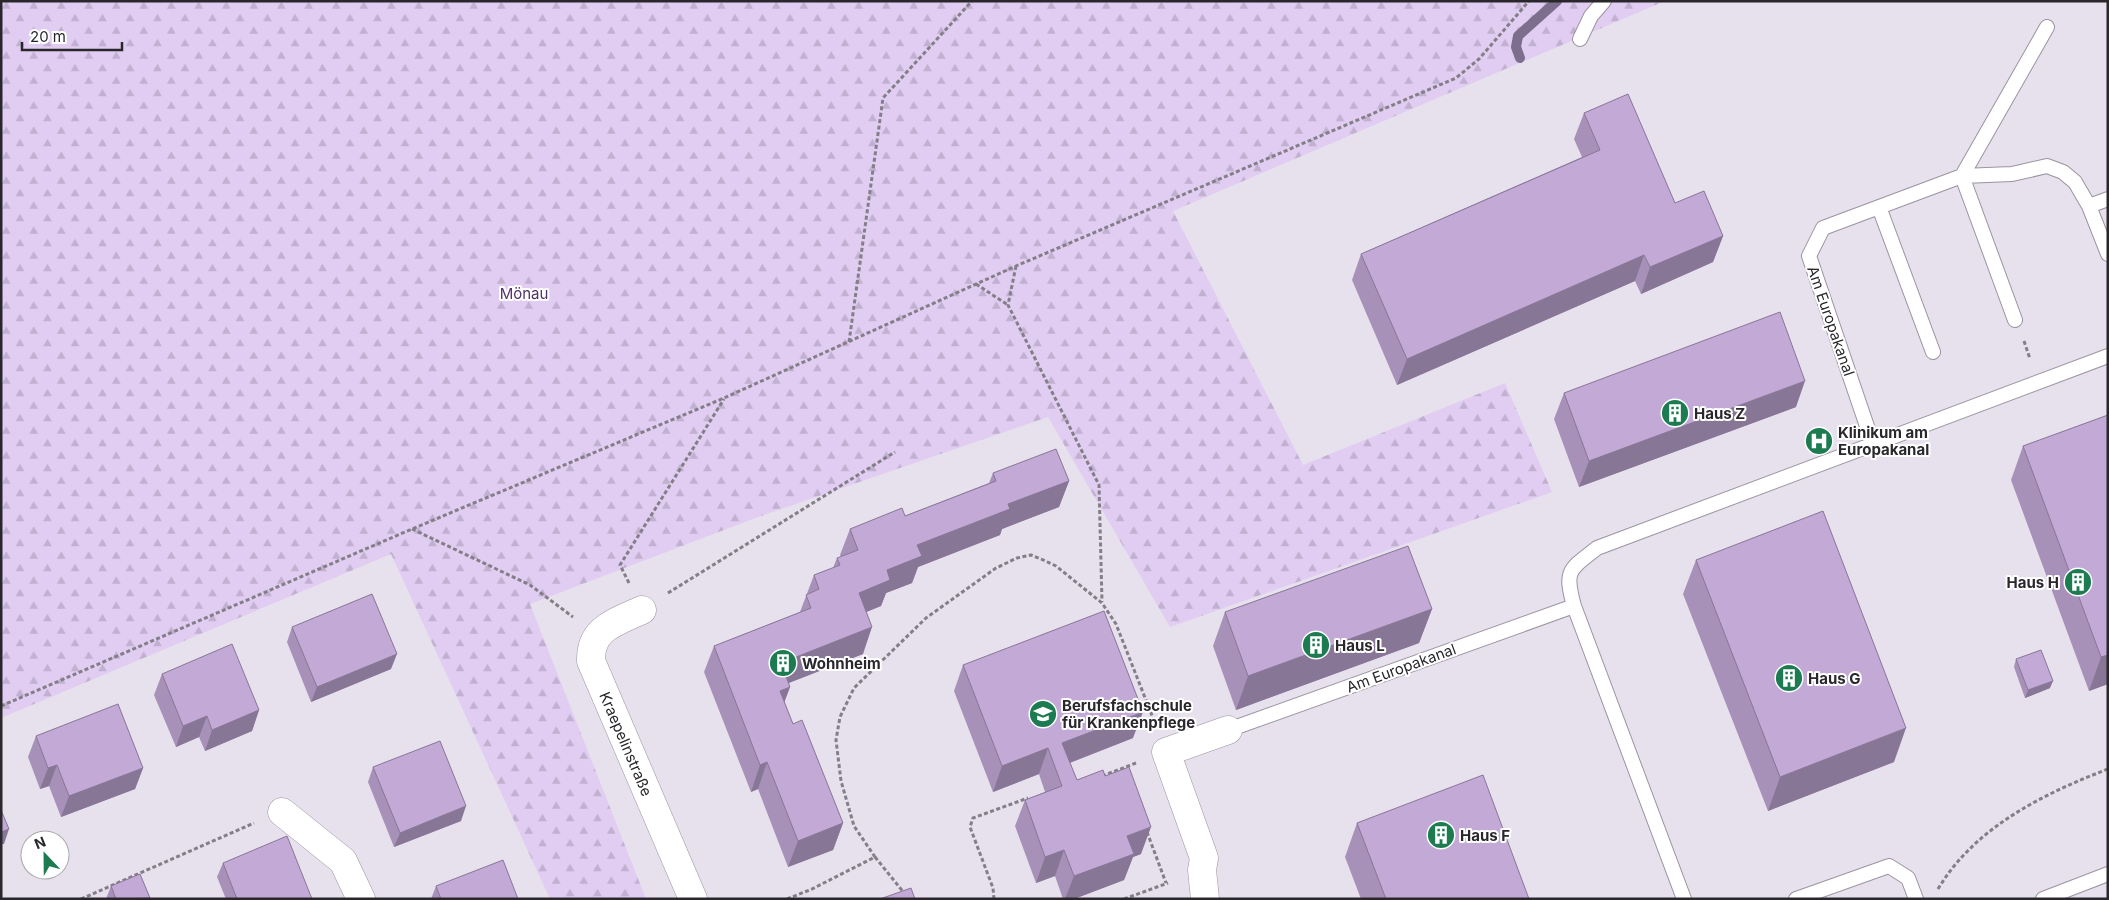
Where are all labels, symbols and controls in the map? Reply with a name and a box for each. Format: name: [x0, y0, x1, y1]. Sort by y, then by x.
scale bar: [22, 20, 122, 52]
text: 20 m: [30, 27, 66, 46]
street label: Am Europakanal: [1803, 263, 1859, 379]
park label: Mönau: [500, 284, 548, 303]
building icon: Haus Z: [1660, 398, 1690, 428]
place label: Haus Z: [1694, 404, 1745, 423]
place label: Klinikum am Europakanal: [1838, 423, 1929, 459]
hospital icon: Klinikum am Europakanal: [1804, 426, 1834, 456]
building icon: Haus H: [2063, 567, 2093, 597]
place label: Haus H: [2007, 573, 2059, 592]
building icon: Haus L: [1301, 630, 1331, 660]
place label: Haus L: [1335, 636, 1385, 655]
street label: Am Europakanal: [1344, 639, 1458, 697]
building icon: Wohnheim: [768, 648, 798, 678]
place label: Wohnheim: [802, 654, 881, 673]
building icon: Haus G: [1774, 663, 1804, 693]
place label: Haus G: [1808, 669, 1860, 688]
street label: Kraepelinstraße: [595, 689, 657, 799]
place label: Berufsfachschule für Krankenpflege: [1062, 696, 1195, 732]
school or university icon: Berufsfachschule für Krankenpflege: [1028, 699, 1058, 729]
building icon: Haus F: [1426, 820, 1456, 850]
place label: Haus F: [1460, 826, 1510, 845]
north arrow: [20, 830, 70, 880]
text: N: [32, 833, 48, 852]

